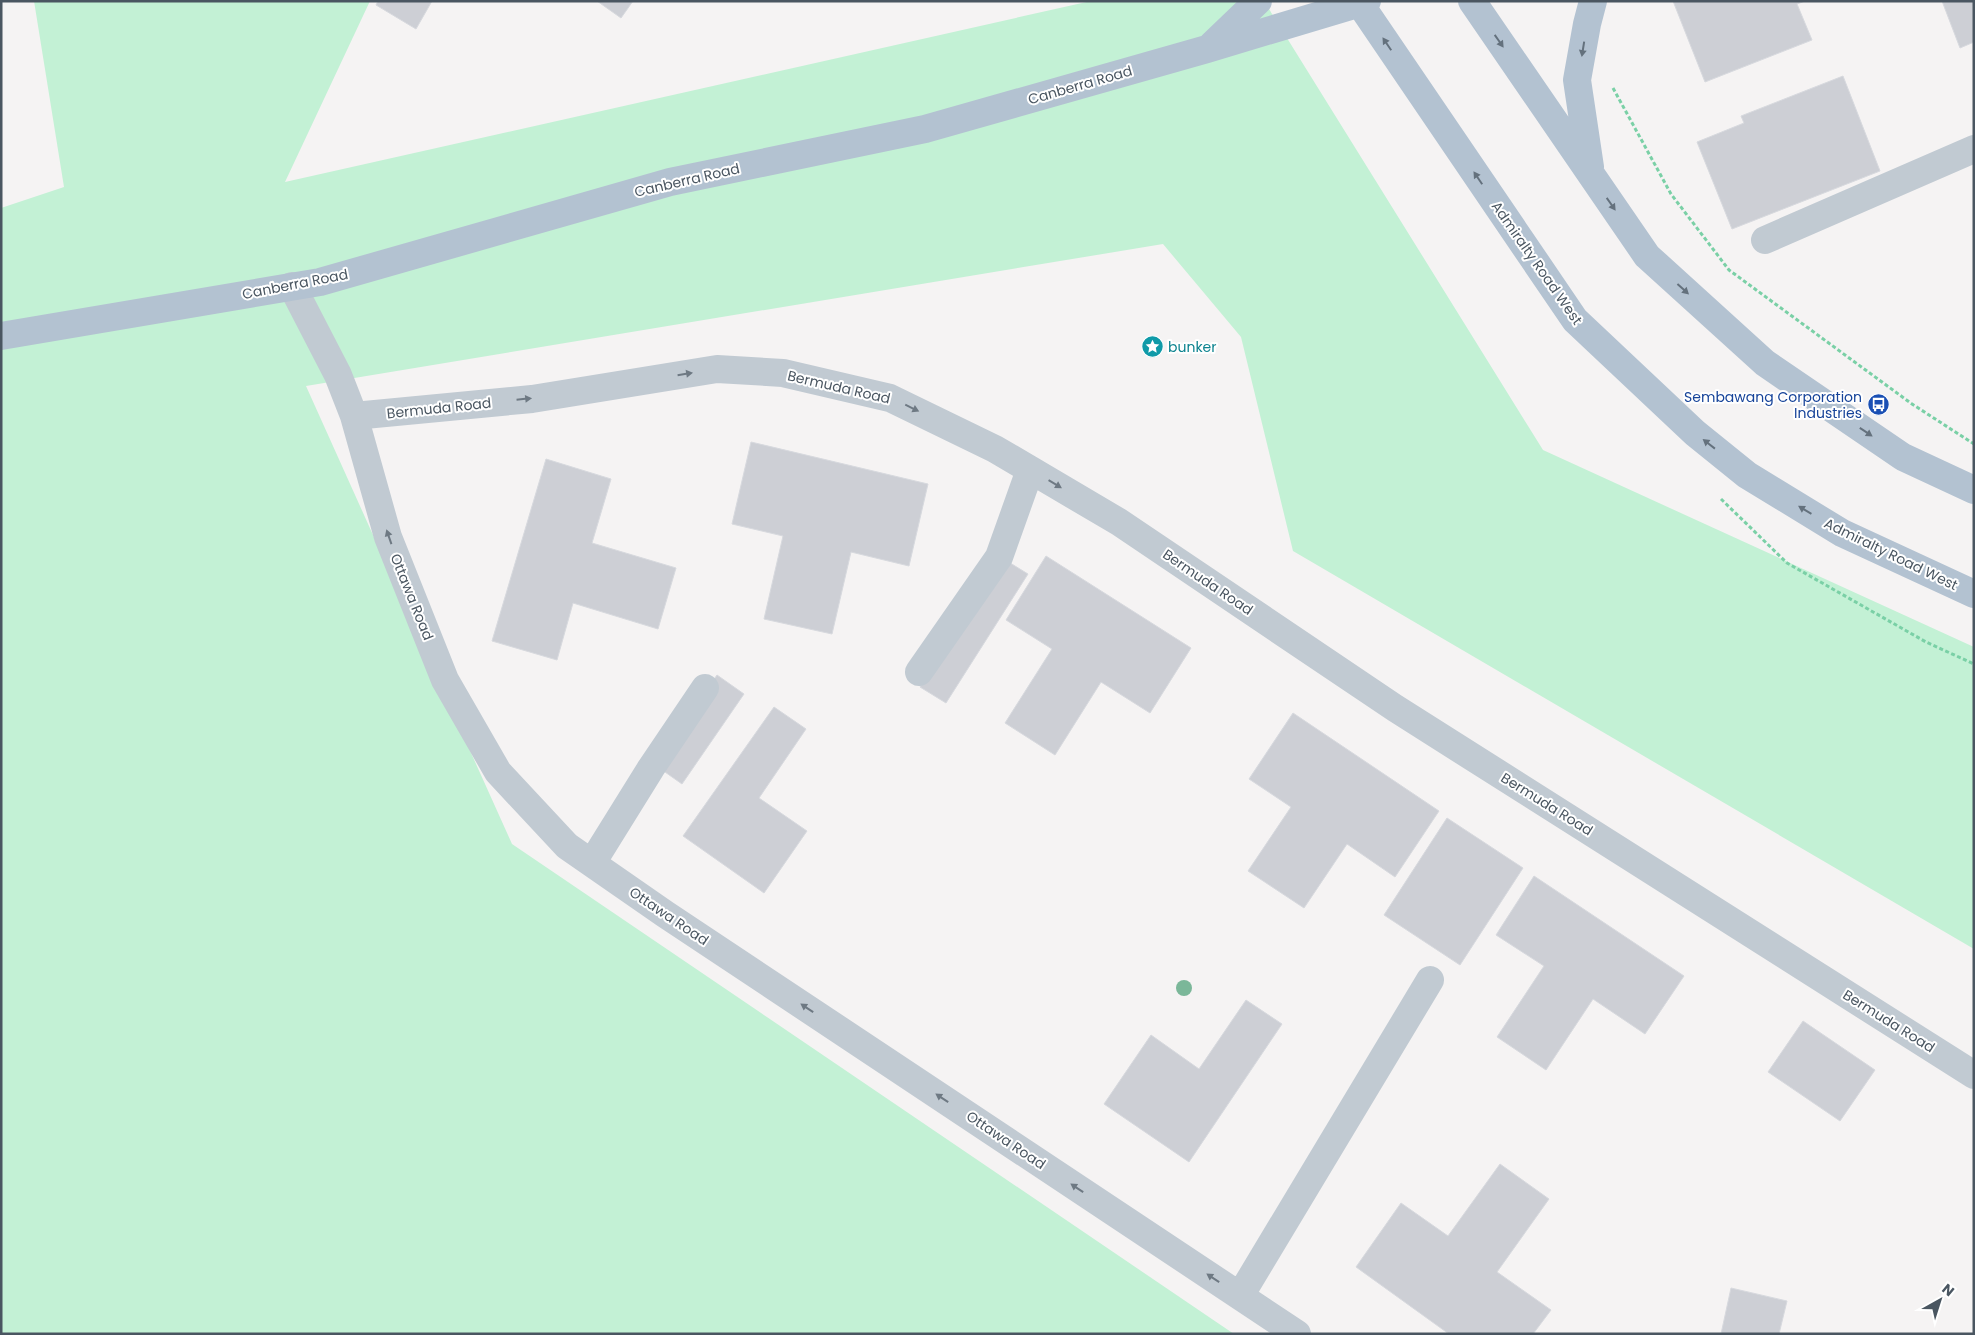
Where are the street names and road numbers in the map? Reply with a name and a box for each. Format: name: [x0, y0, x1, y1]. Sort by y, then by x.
street label: Canberra Road: [1026, 61, 1134, 109]
street label: Canberra Road: [632, 158, 742, 202]
street label: Admiralty Road West: [1487, 197, 1587, 329]
street label: Canberra Road: [240, 264, 350, 304]
street label: Bermuda Road: [786, 365, 892, 409]
street label: Bermuda Road: [386, 393, 492, 423]
street label: Admiralty Road West: [1821, 513, 1961, 595]
street label: Bermuda Road: [1159, 544, 1257, 620]
street label: Ottawa Road: [386, 551, 438, 643]
street label: Bermuda Road: [1497, 768, 1597, 840]
street label: Ottawa Road: [625, 882, 713, 950]
street label: Bermuda Road: [1839, 985, 1939, 1057]
street label: Ottawa Road: [962, 1106, 1050, 1174]

